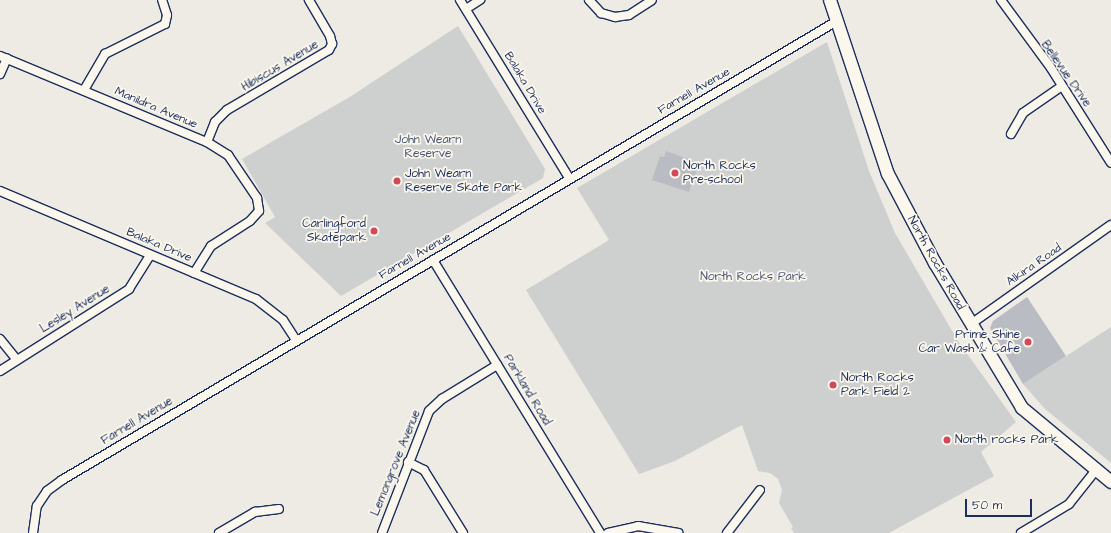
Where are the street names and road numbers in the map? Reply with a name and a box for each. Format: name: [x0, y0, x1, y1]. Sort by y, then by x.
street label: Hibiscus Avenue: [239, 37, 321, 95]
street label: Bellevue Drive: [1038, 38, 1094, 110]
street label: Balaka Drive: [501, 49, 549, 117]
street label: Farnell Avenue: [655, 64, 733, 118]
street label: Manildra Avenue: [112, 84, 200, 132]
street label: North Rocks Road: [904, 214, 968, 312]
street label: Balaka Drive: [124, 225, 194, 265]
street label: Farnell Avenue: [376, 229, 454, 283]
street label: Alkira Road: [1004, 241, 1064, 289]
street label: Lesley Avenue: [37, 282, 113, 336]
street label: Parkland Road: [500, 352, 554, 428]
street label: Farnell Avenue: [99, 394, 175, 448]
street label: Lemongrove Avenue: [368, 408, 424, 518]

